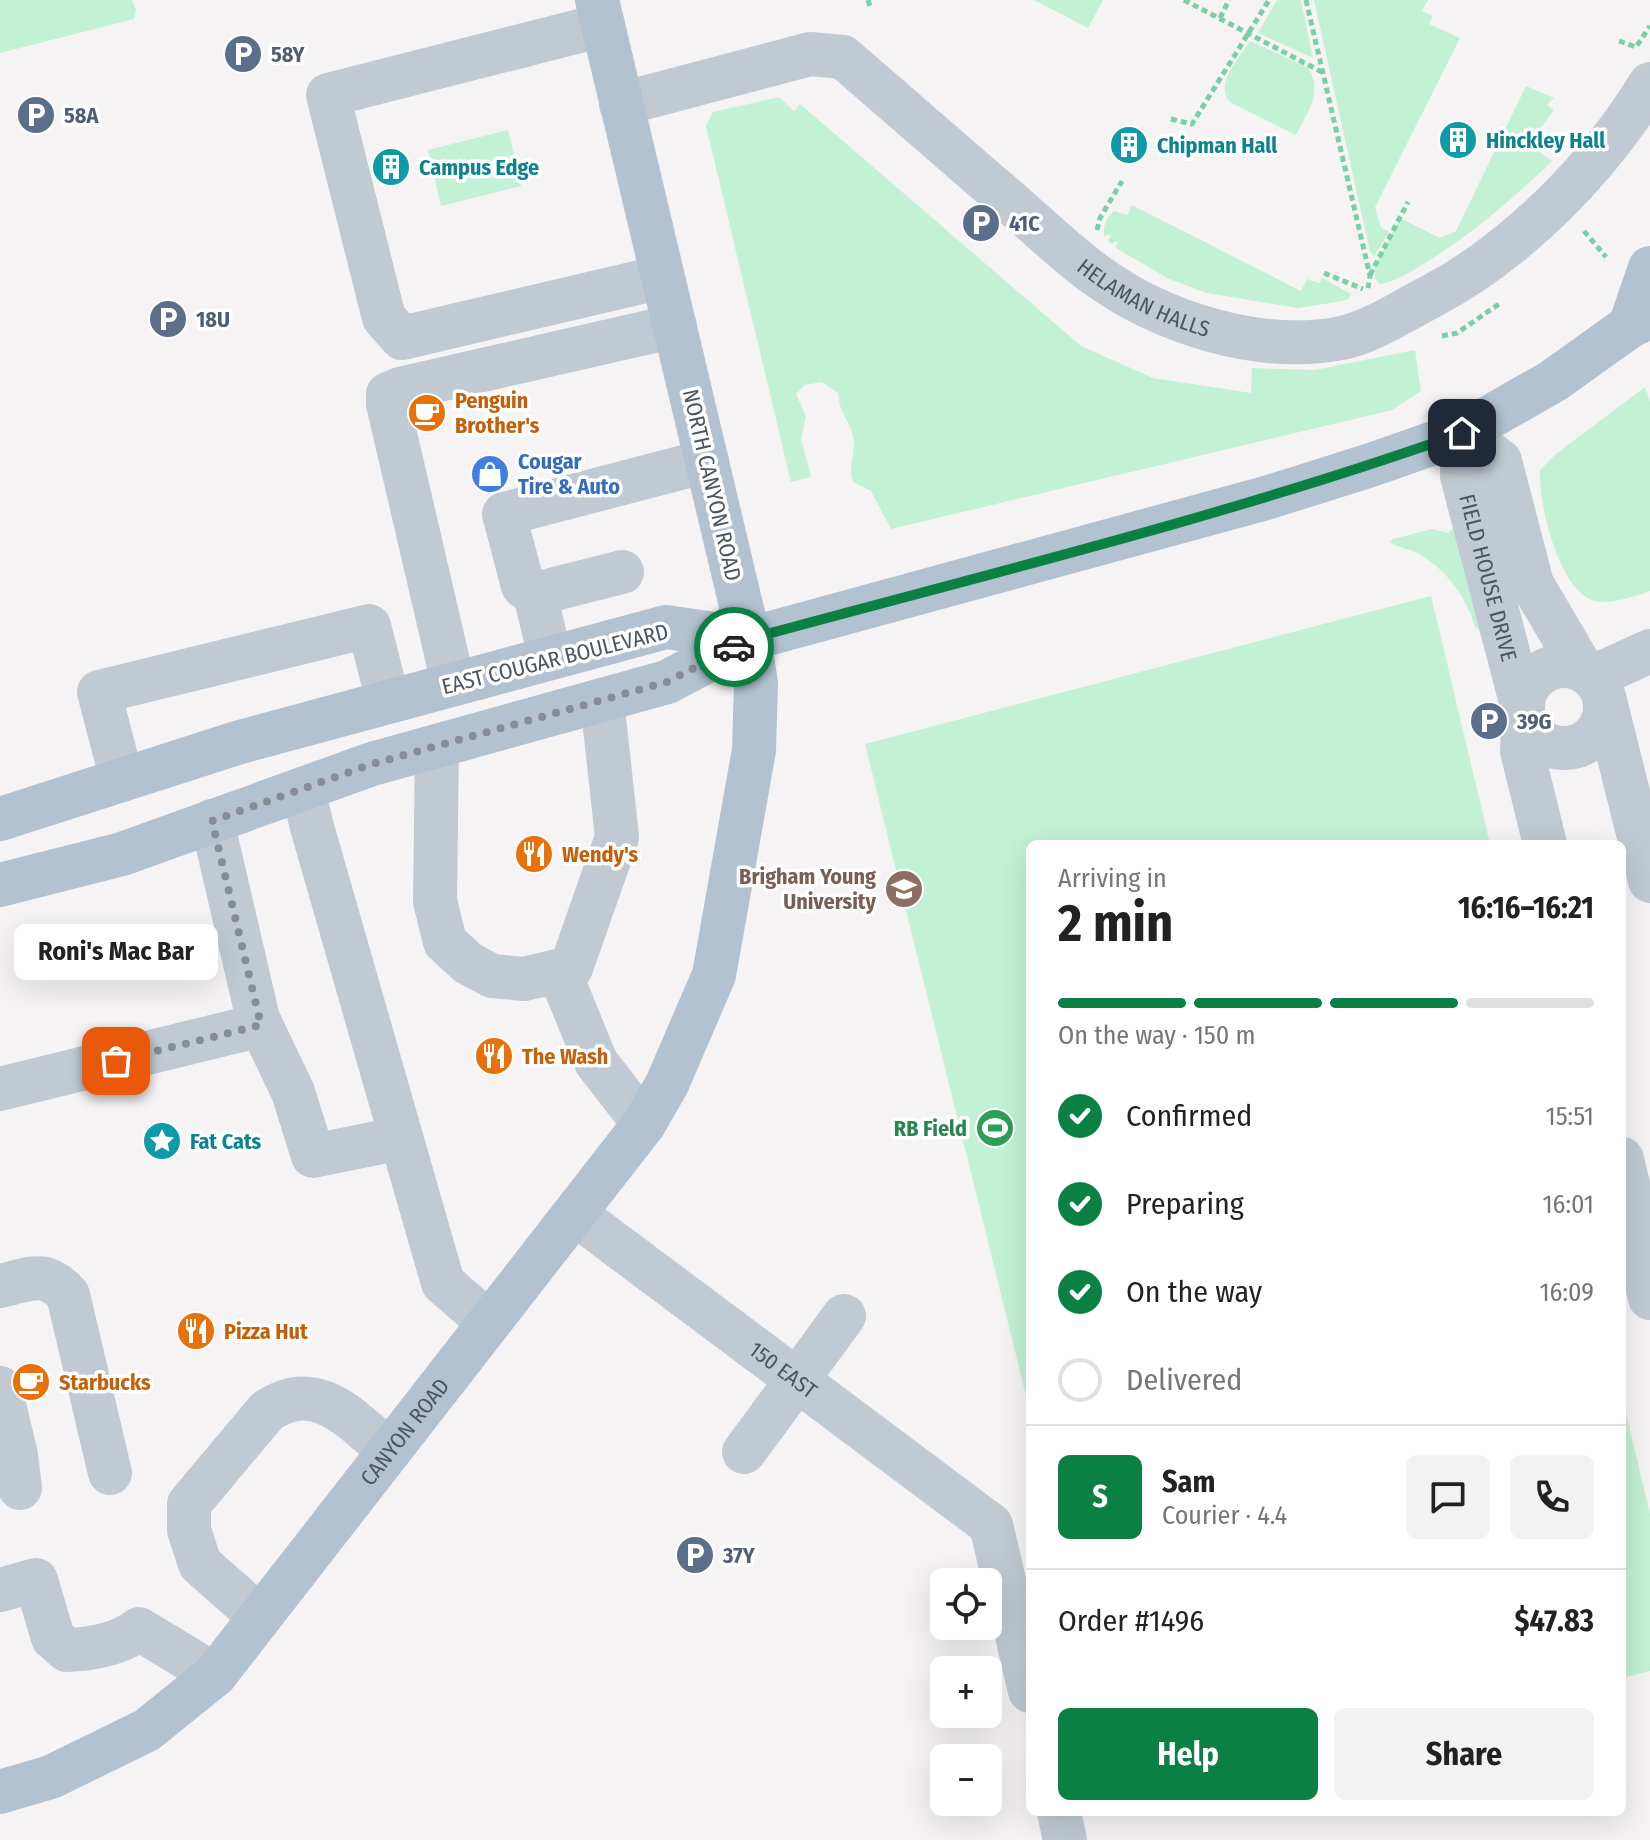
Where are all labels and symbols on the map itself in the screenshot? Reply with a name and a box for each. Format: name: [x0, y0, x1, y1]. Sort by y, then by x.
parking icon: 58Y: [222, 33, 264, 75]
place label: 58Y: [271, 41, 306, 68]
parking icon: 58A: [15, 94, 57, 136]
place label: 58A: [64, 102, 99, 129]
building icon: Hinckley Hall: [1437, 119, 1479, 161]
building icon: Chipman Hall: [1108, 124, 1150, 166]
place label: Hinckley Hall: [1486, 127, 1606, 154]
place label: Chipman Hall: [1157, 132, 1278, 159]
building icon: Campus Edge: [370, 146, 412, 188]
place label: Campus Edge: [419, 154, 539, 181]
parking icon: 41C: [960, 202, 1002, 244]
place label: 41C: [1009, 210, 1040, 237]
street label: HELAMAN HALLS: [1072, 253, 1213, 342]
parking icon: 18U: [147, 298, 189, 340]
place label: 18U: [196, 306, 230, 333]
place label: Penguin Brother's: [455, 387, 540, 439]
street label: NORTH CANYON ROAD: [677, 387, 747, 583]
cafe icon: Penguin Brother's: [406, 392, 448, 434]
pin: [1428, 399, 1496, 467]
place label: Cougar Tire & Auto: [518, 448, 620, 500]
shop icon: Cougar Tire & Auto: [469, 453, 511, 495]
street label: FIELD HOUSE DRIVE: [1454, 491, 1523, 664]
courier: [694, 607, 774, 687]
street label: EAST COUGAR BOULEVARD: [439, 618, 671, 700]
parking icon: 39G: [1468, 700, 1510, 742]
place label: 39G: [1516, 708, 1552, 735]
restaurant icon: Wendy's: [513, 833, 555, 875]
place label: Wendy's: [562, 841, 639, 868]
place label: Brigham Young University: [739, 863, 877, 915]
school or university icon: Brigham Young University: [883, 868, 925, 910]
callout: Roni's Mac Bar: [14, 925, 218, 981]
pin: [82, 1027, 150, 1095]
restaurant icon: The Wash: [473, 1035, 515, 1077]
place label: The Wash: [522, 1043, 608, 1070]
sports icon: RB Field: [974, 1107, 1016, 1149]
place label: RB Field: [894, 1115, 967, 1142]
place icon: Fat Cats: [141, 1120, 183, 1162]
place label: Fat Cats: [190, 1128, 262, 1155]
restaurant icon: Pizza Hut: [175, 1310, 217, 1352]
place label: Pizza Hut: [224, 1318, 308, 1345]
street label: 150 EAST: [744, 1336, 823, 1404]
cafe icon: Starbucks: [10, 1361, 52, 1403]
place label: Starbucks: [59, 1369, 151, 1396]
street label: CANYON ROAD: [354, 1373, 455, 1491]
parking icon: 37Y: [674, 1534, 716, 1576]
place label: 37Y: [722, 1542, 756, 1569]

